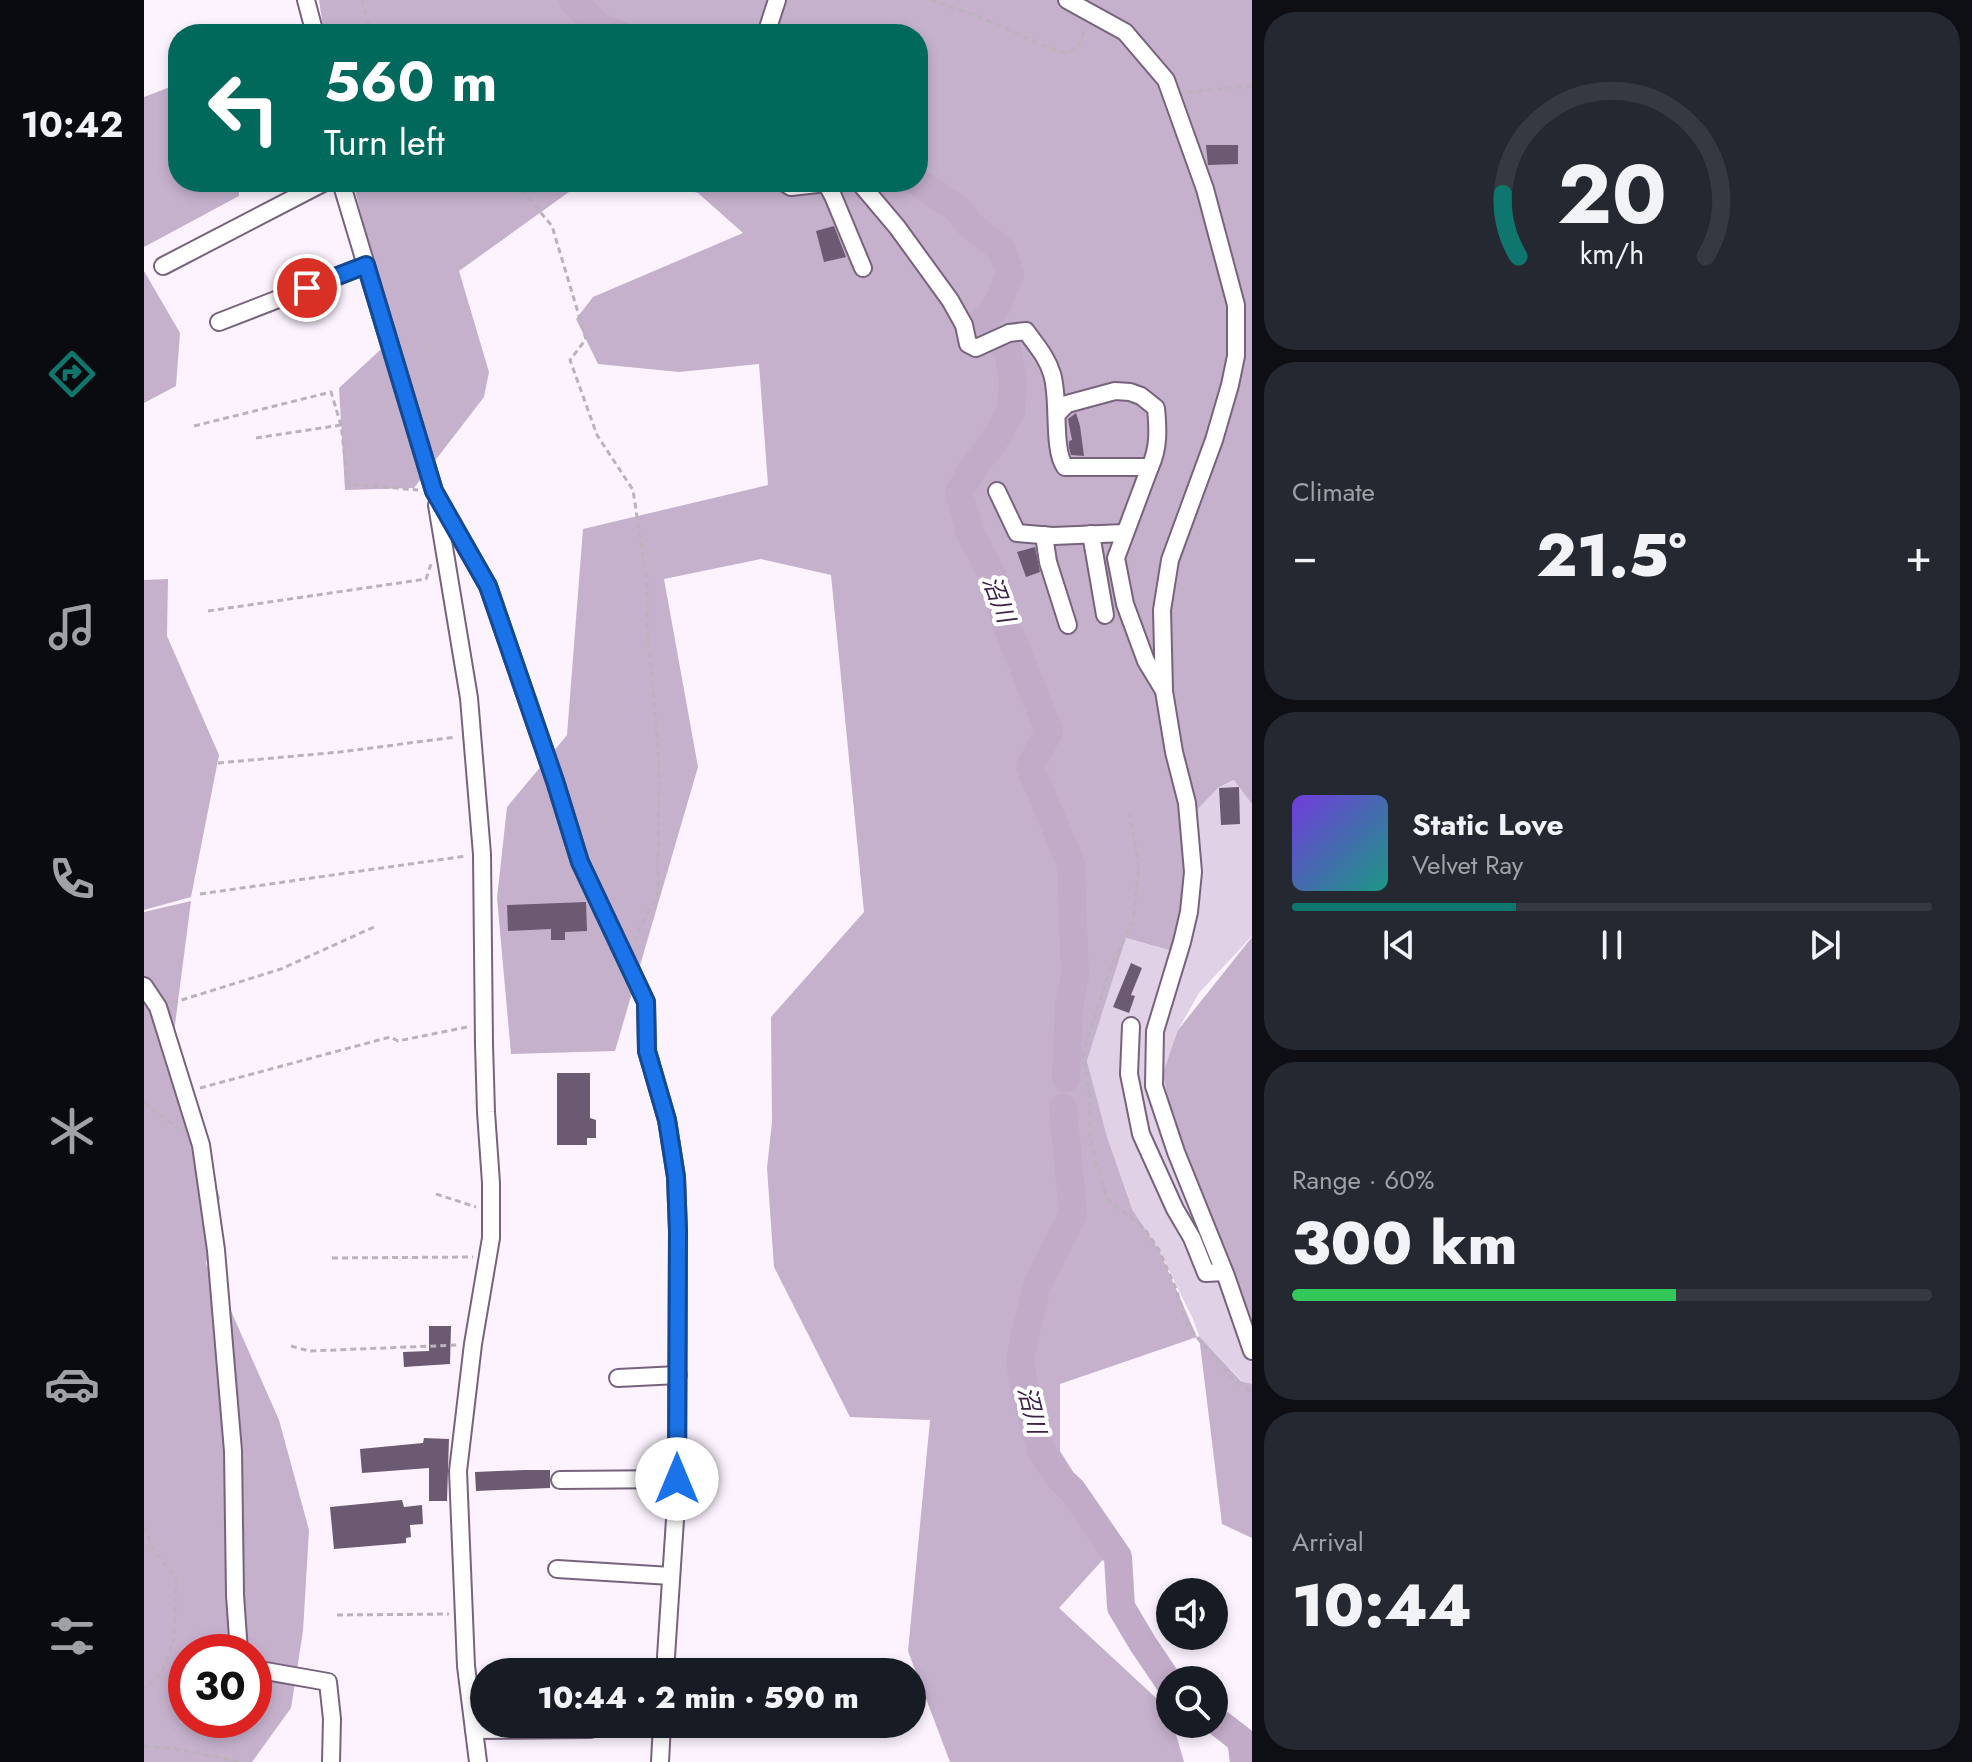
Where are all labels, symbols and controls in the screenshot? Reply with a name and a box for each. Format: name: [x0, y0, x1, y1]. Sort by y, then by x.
text: 560 m: [324, 41, 497, 122]
icon: left: [192, 56, 296, 160]
text: 10:42: [21, 98, 123, 150]
text: Turn left: [324, 116, 445, 168]
text: 20: [1557, 134, 1667, 254]
text: km/h: [1580, 233, 1644, 275]
pin: [273, 254, 341, 322]
icon: arrive: [285, 266, 329, 310]
icon: directions: [44, 346, 100, 402]
text: Climate: [1292, 473, 1375, 511]
text: 21.5°: [1536, 512, 1687, 599]
text: −: [1292, 524, 1318, 588]
text: +: [1905, 524, 1932, 588]
water label: 沼川: [974, 570, 1025, 630]
icon: music: [44, 599, 100, 655]
text: Static Love: [1412, 803, 1564, 846]
text: Velvet Ray: [1412, 846, 1523, 884]
icon: phone: [44, 851, 100, 907]
icon: previous: [1377, 923, 1421, 967]
icon: pause: [1590, 923, 1634, 967]
icon: next: [1803, 923, 1847, 967]
icon: climate: [44, 1103, 100, 1159]
text: Range · 60%: [1292, 1161, 1434, 1199]
text: 300 km: [1292, 1200, 1517, 1287]
icon: car: [44, 1356, 100, 1412]
water label: 沼川: [1009, 1382, 1056, 1440]
position arrow: [635, 1437, 719, 1521]
text: Arrival: [1292, 1523, 1364, 1561]
text: 10:44: [1292, 1562, 1472, 1649]
map controls: [1156, 1578, 1228, 1738]
button: sound: [1156, 1578, 1228, 1650]
icon: filters: [44, 1608, 100, 1664]
speed limit sign: 30: [168, 1634, 272, 1738]
button: search: [1156, 1666, 1228, 1738]
text: 10:44 · 2 min · 590 m: [537, 1676, 859, 1719]

